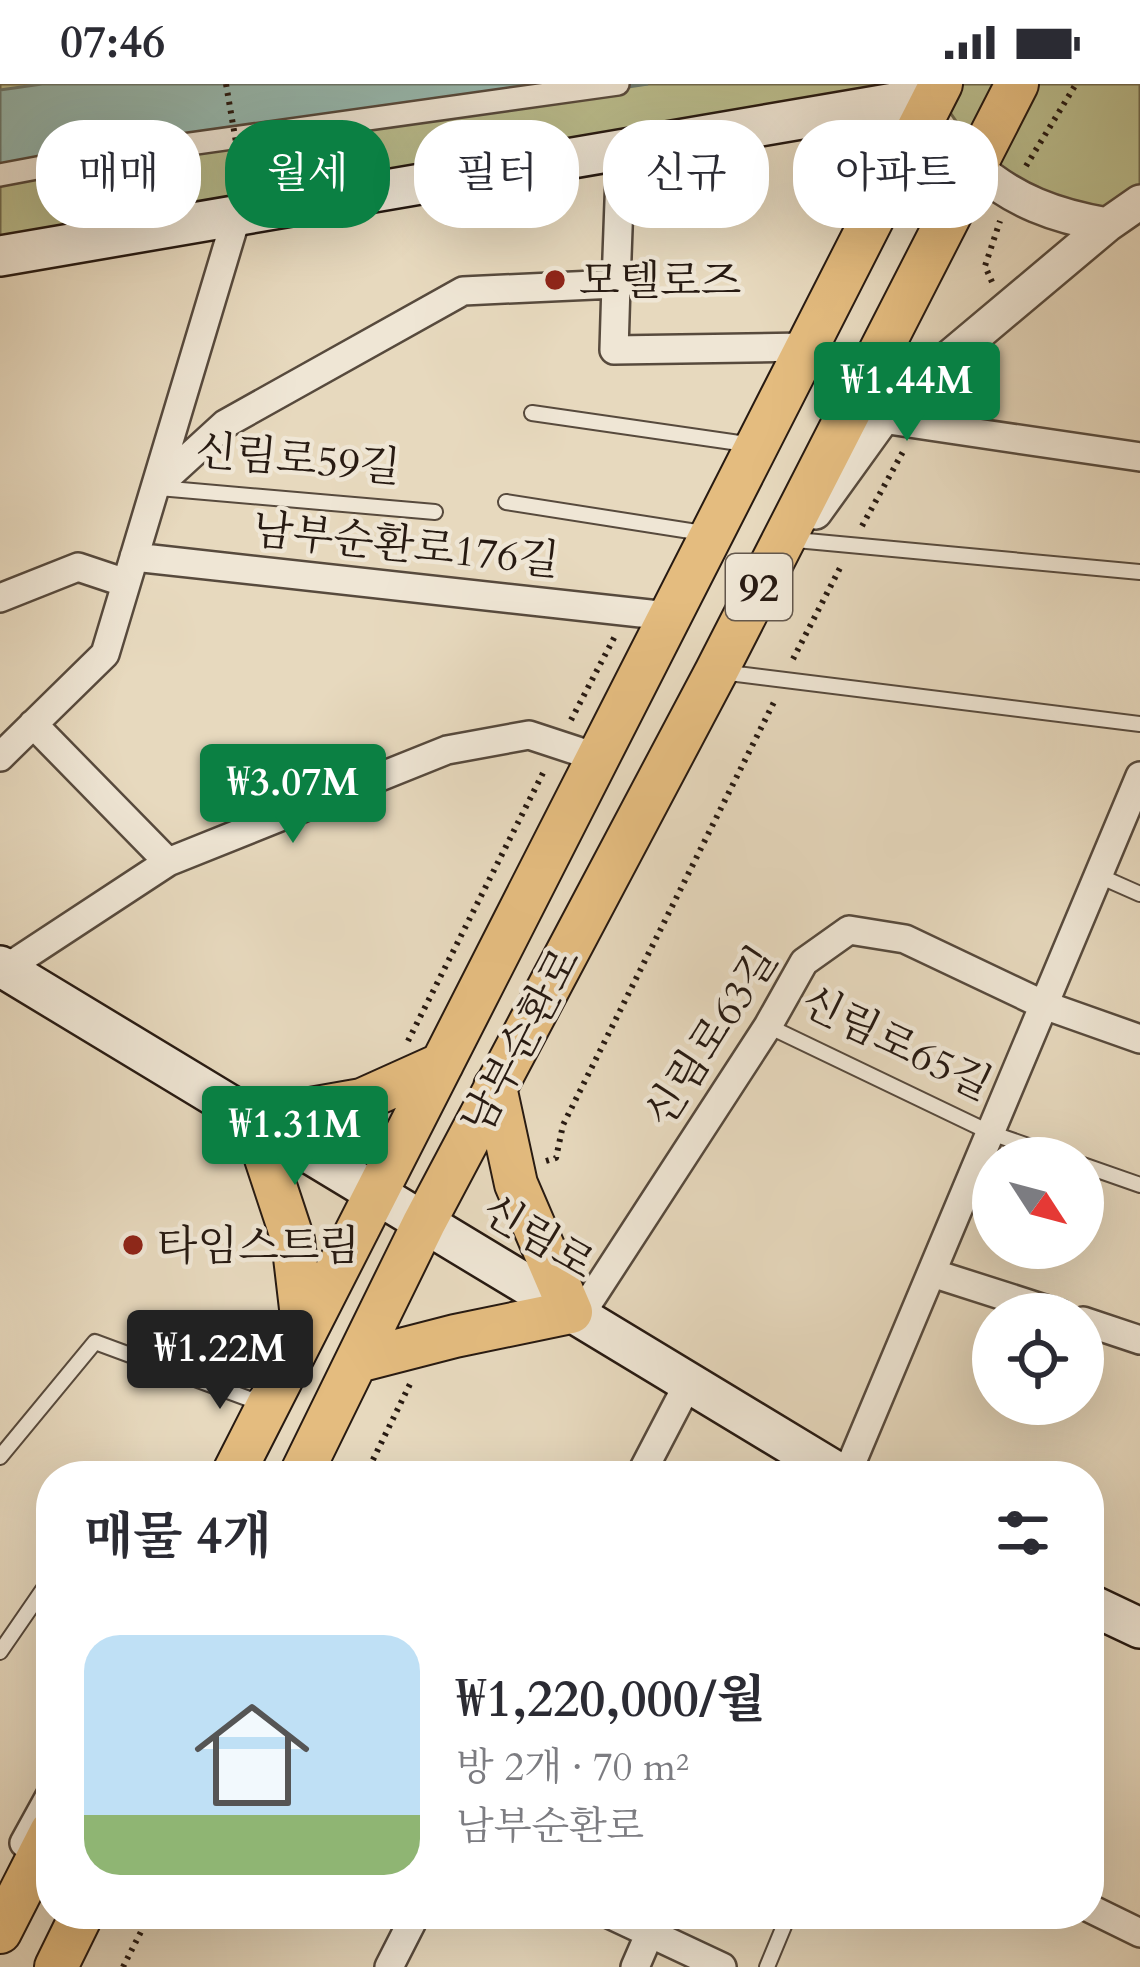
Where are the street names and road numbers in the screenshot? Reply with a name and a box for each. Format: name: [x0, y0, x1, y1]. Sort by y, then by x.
street label: 신림로59길: [193, 422, 403, 497]
street label: 남부순환로176길: [250, 501, 562, 590]
road number: 92: [726, 554, 792, 620]
street label: 신림로63길: [631, 935, 791, 1138]
street label: 남부순환로: [449, 938, 594, 1144]
street label: 신림로65길: [792, 973, 1001, 1114]
street label: 신림로: [471, 1182, 605, 1293]

